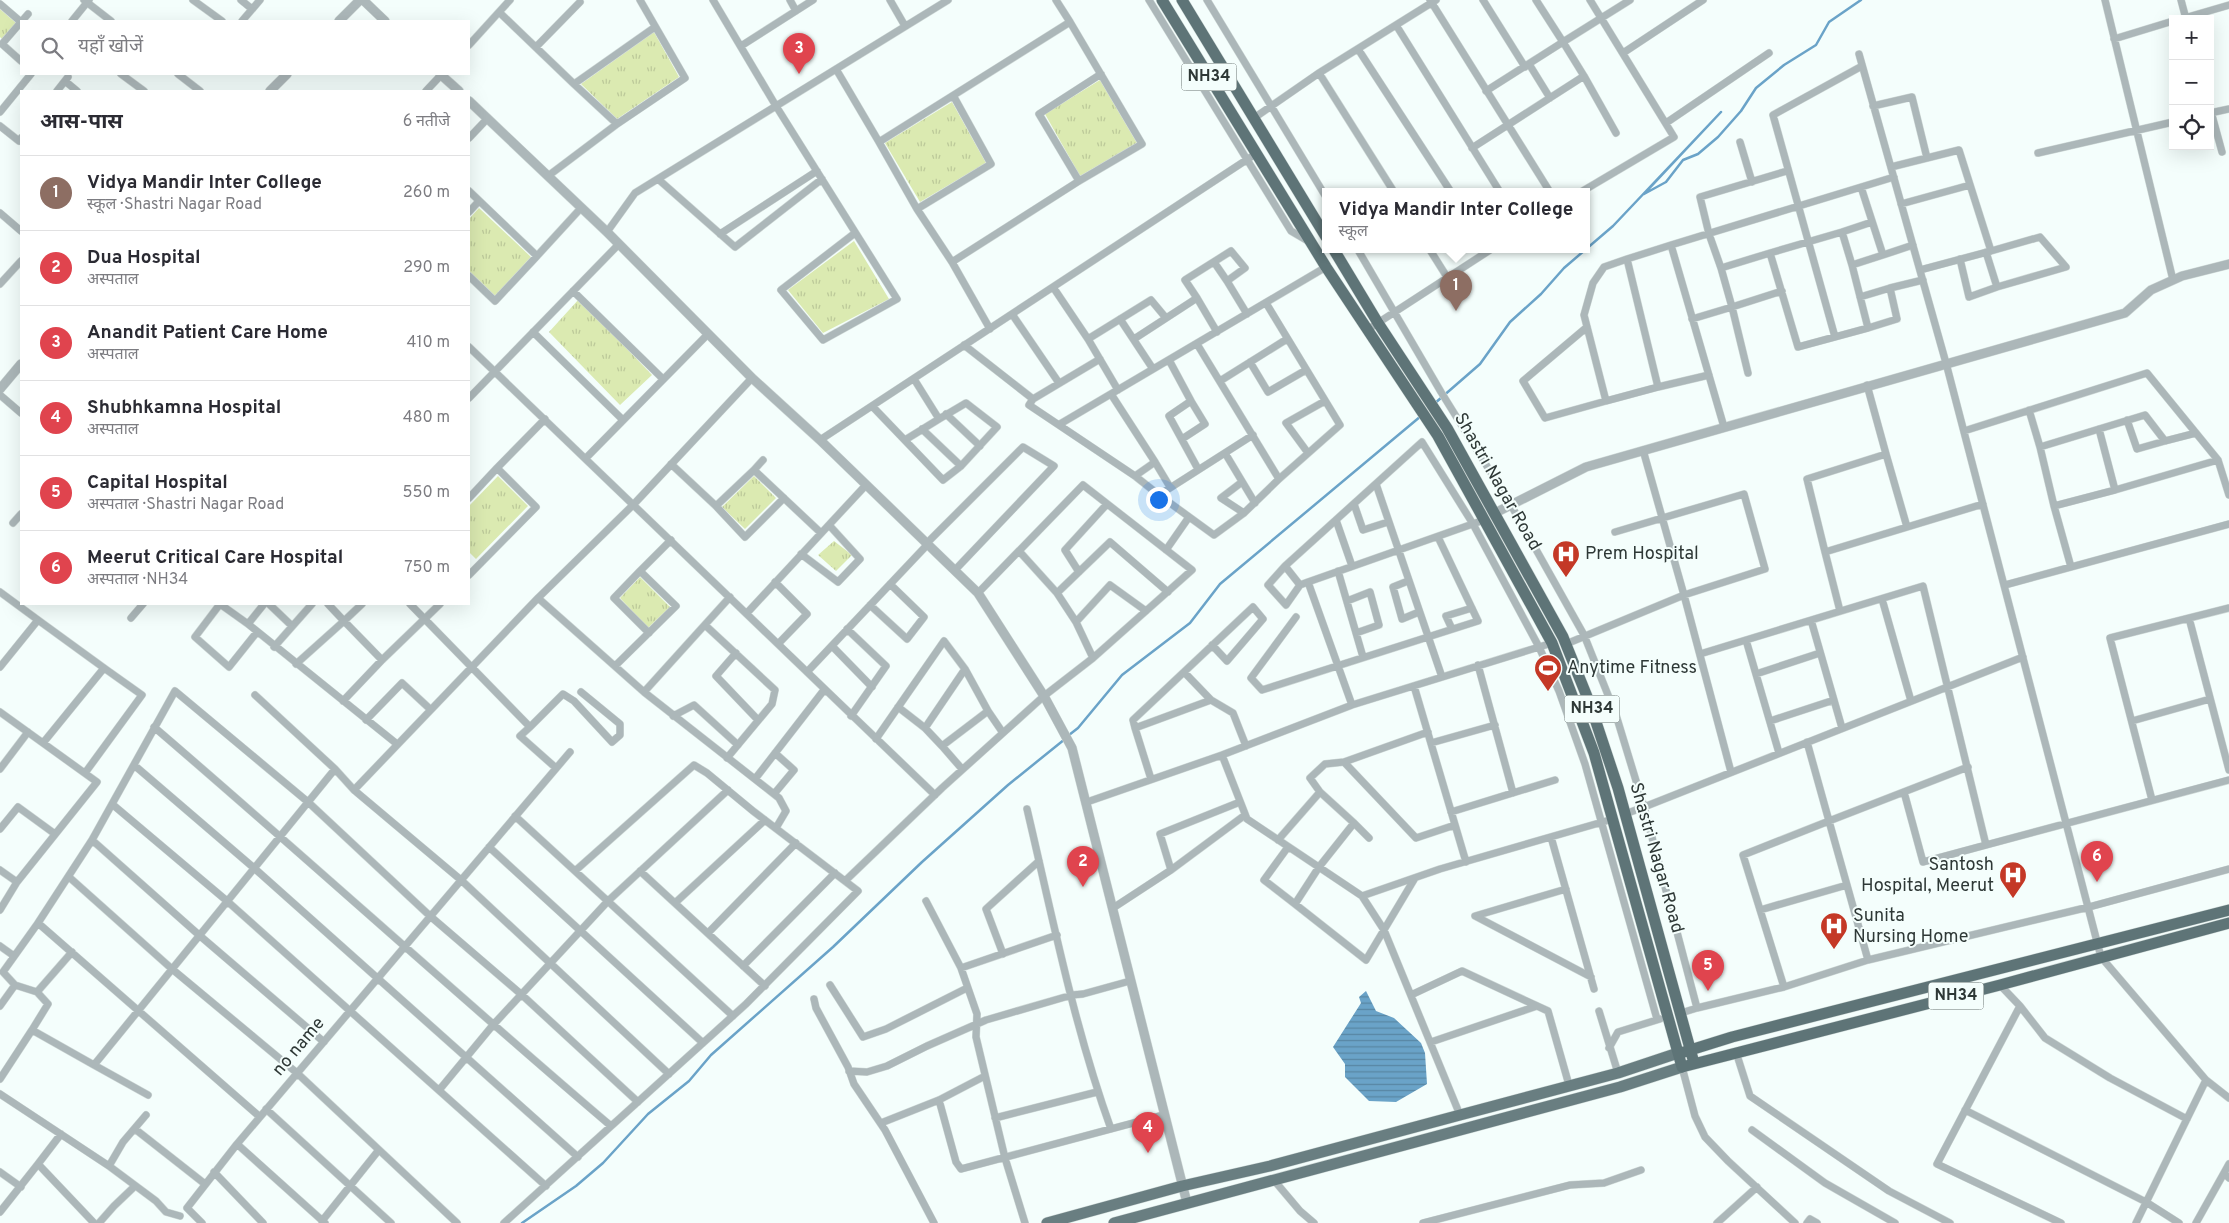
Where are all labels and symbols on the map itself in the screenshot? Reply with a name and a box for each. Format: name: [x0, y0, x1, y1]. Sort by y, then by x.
pin: 3: [783, 33, 815, 74]
road number: NH34: [1182, 64, 1236, 90]
pin: 1: [1440, 270, 1472, 311]
street label: Shastri Nagar Road: [1448, 409, 1546, 555]
your location: [1146, 487, 1172, 513]
hospital icon: Prem Hospital: [1551, 539, 1581, 578]
place label: Prem Hospital: [1585, 543, 1699, 566]
sports icon: Anytime Fitness: [1533, 653, 1563, 692]
place label: Anytime Fitness: [1567, 657, 1697, 680]
road number: NH34: [1564, 696, 1620, 722]
street label: Shastri Nagar Road: [1624, 780, 1688, 936]
pin: 6: [2081, 841, 2113, 882]
pin: 2: [1067, 846, 1099, 887]
place label: Santosh Hospital, Meerut: [1861, 854, 1994, 898]
hospital icon: Santosh Hospital, Meerut: [1998, 860, 2028, 899]
place label: Sunita Nursing Home: [1853, 905, 1968, 949]
hospital icon: Sunita Nursing Home: [1819, 911, 1849, 950]
pin: 5: [1692, 950, 1724, 991]
road number: NH34: [1928, 982, 1984, 1009]
street label: no name: [268, 1013, 330, 1081]
pin: 4: [1132, 1112, 1164, 1153]

